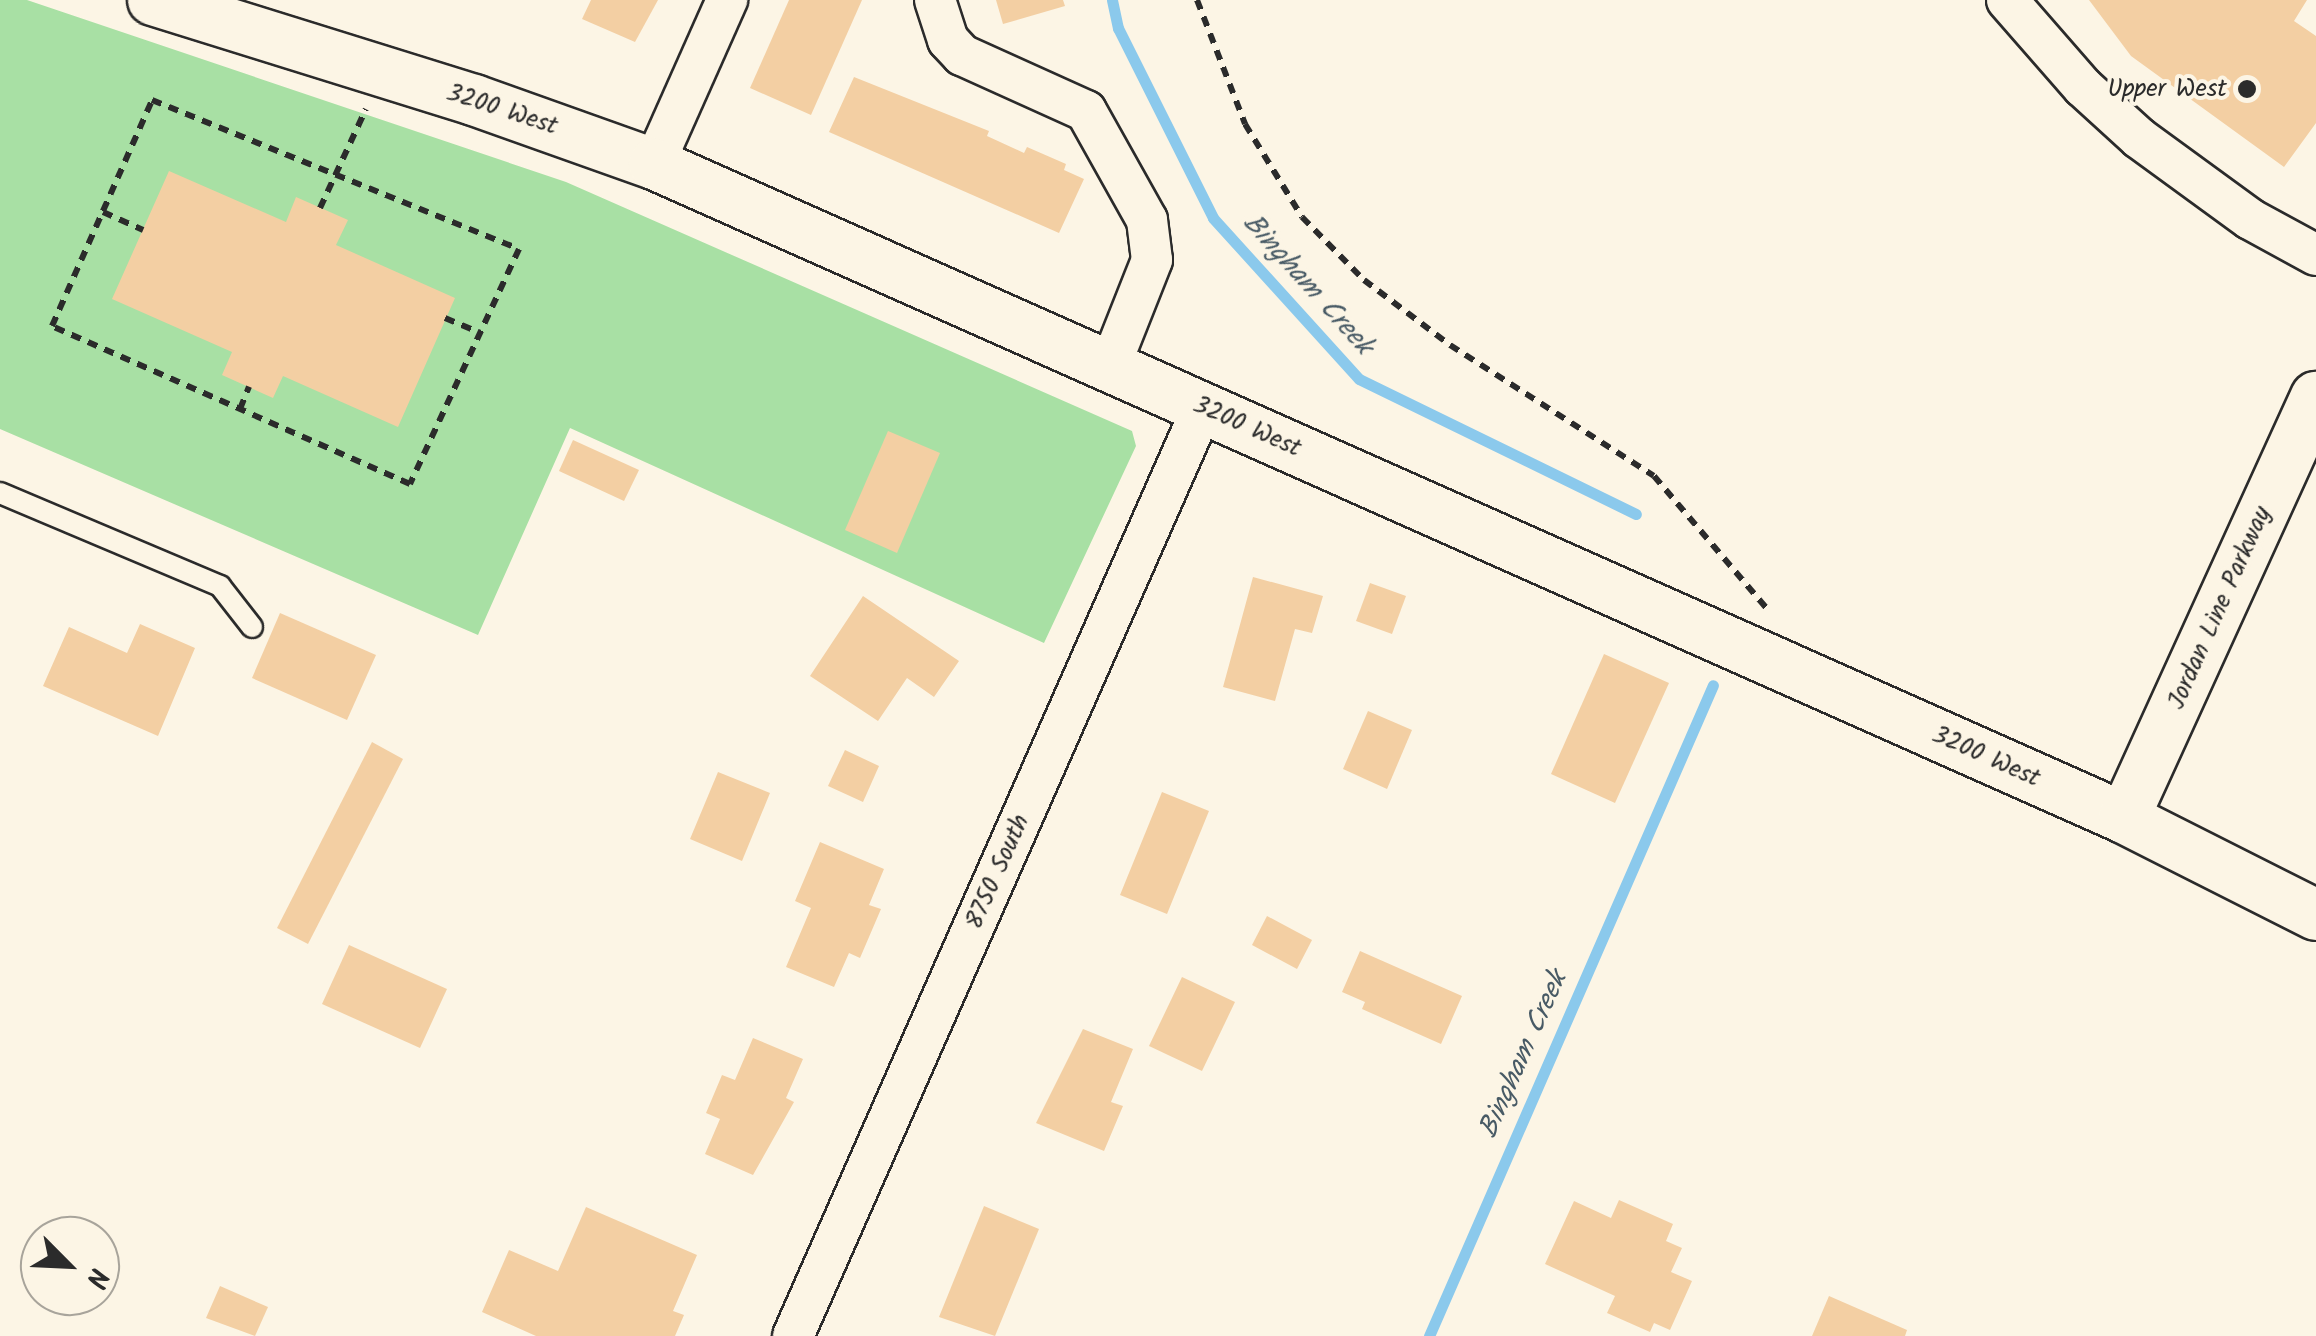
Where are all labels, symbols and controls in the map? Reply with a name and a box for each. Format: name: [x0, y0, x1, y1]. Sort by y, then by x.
place label: Upper West: [2107, 74, 2227, 104]
street label: 3200 West: [443, 78, 561, 142]
marker: Upper West: [2236, 78, 2258, 100]
water label: Bingham Creek: [1235, 207, 1379, 363]
street label: 3200 West: [1188, 390, 1306, 464]
street label: Jordan Line Parkway: [2162, 502, 2278, 714]
street label: 3200 West: [1927, 720, 2045, 794]
street label: 8750 South: [959, 810, 1037, 934]
water label: Bingham Creek: [1472, 967, 1576, 1143]
north arrow: [20, 1216, 120, 1316]
text: N: [72, 1260, 120, 1295]

